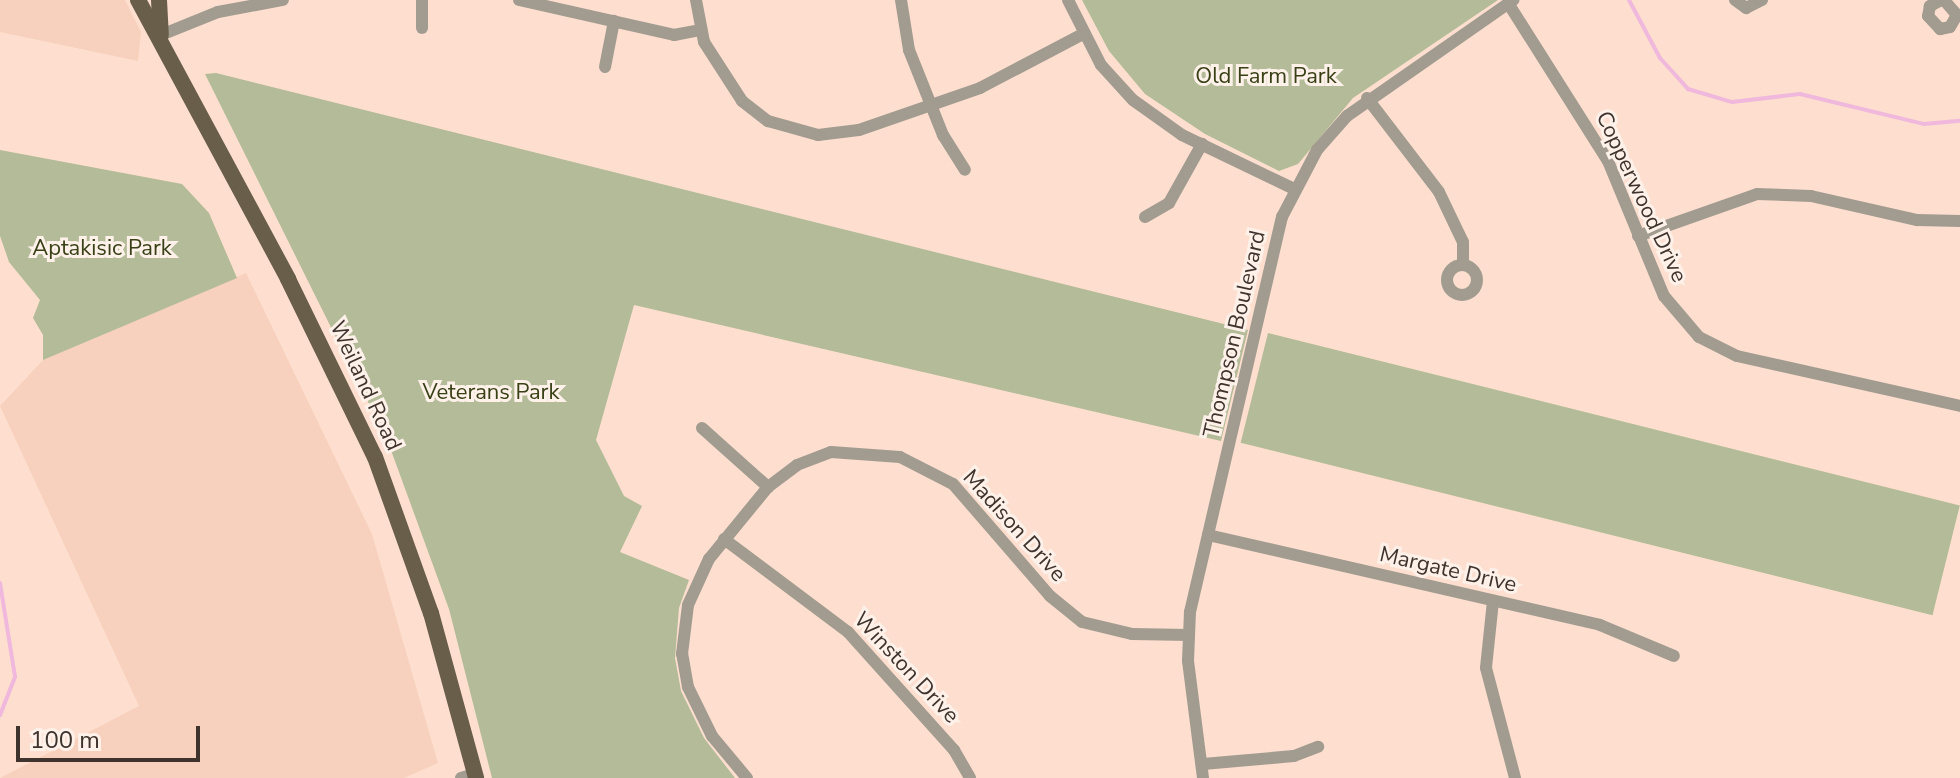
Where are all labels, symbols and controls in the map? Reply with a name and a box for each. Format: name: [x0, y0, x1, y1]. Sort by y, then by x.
park label: Old Farm Park: [1195, 64, 1337, 90]
street label: Copperwood Drive: [1590, 107, 1692, 287]
street label: Thompson Boulevard: [1198, 228, 1272, 440]
park label: Aptakisic Park: [32, 236, 172, 262]
street label: Weiland Road: [323, 317, 407, 455]
park label: Veterans Park: [423, 380, 559, 406]
street label: Madison Drive: [957, 465, 1071, 587]
street label: Margate Drive: [1377, 541, 1519, 599]
street label: Winston Drive: [848, 607, 964, 729]
scale bar: [20, 710, 204, 760]
text: 100 m: [30, 724, 100, 756]

